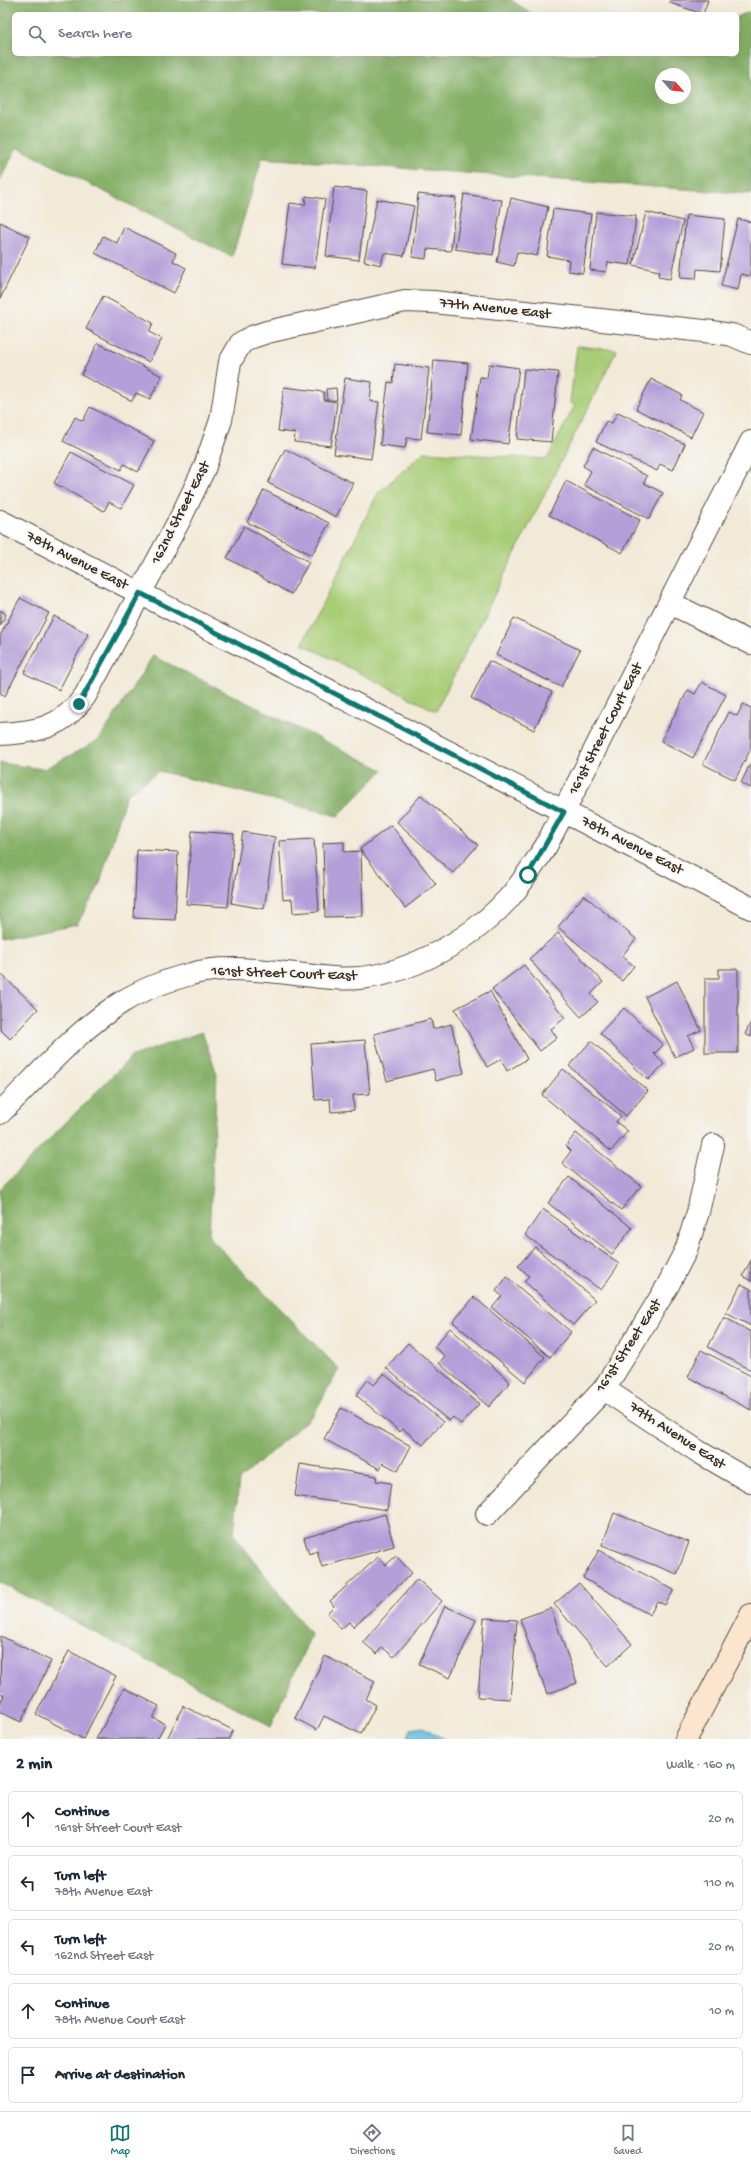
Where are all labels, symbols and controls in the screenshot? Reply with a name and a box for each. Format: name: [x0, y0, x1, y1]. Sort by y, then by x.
search box: [12, 12, 739, 56]
icon: search: [26, 23, 48, 45]
text: Search here: [58, 25, 132, 43]
north arrow: [655, 68, 691, 104]
street label: 77th Avenue East: [438, 294, 553, 324]
street label: 162nd Street East: [147, 457, 216, 568]
street label: 78th Avenue East: [22, 527, 133, 595]
street label: 161st Street Court East: [564, 658, 648, 799]
route end: [70, 695, 88, 713]
street label: 78th Avenue East: [577, 812, 688, 880]
route start: [519, 866, 537, 884]
street label: 161st Street Court East: [210, 962, 359, 986]
street label: 161st Street East: [592, 1294, 667, 1397]
street label: 79th Avenue East: [625, 1398, 730, 1475]
text: 2 min: [16, 1755, 52, 1775]
text: Walk · 160 m: [666, 1758, 735, 1773]
text: Continue: [55, 1803, 109, 1821]
icon: ahead: [17, 1808, 39, 1830]
text: 20 m: [708, 1812, 734, 1827]
text: 161st Street Court East: [55, 1821, 181, 1836]
text: Turn left: [55, 1867, 106, 1885]
icon: left: [17, 1872, 39, 1894]
text: 110 m: [704, 1876, 734, 1891]
text: 78th Avenue East: [55, 1885, 152, 1900]
text: Turn left: [55, 1931, 106, 1949]
icon: left: [17, 1936, 39, 1958]
text: 20 m: [708, 1940, 734, 1955]
text: 162nd Street East: [55, 1949, 153, 1964]
text: Continue: [55, 1995, 109, 2013]
icon: ahead: [17, 2000, 39, 2022]
text: 10 m: [709, 2004, 734, 2019]
text: 78th Avenue Court East: [55, 2013, 185, 2028]
icon: arrive: [17, 2064, 39, 2086]
text: Arrive at destination: [55, 2066, 185, 2084]
tab: Map: [109, 2122, 131, 2158]
tab: Directions: [350, 2122, 395, 2158]
tab: Saved: [613, 2122, 642, 2158]

